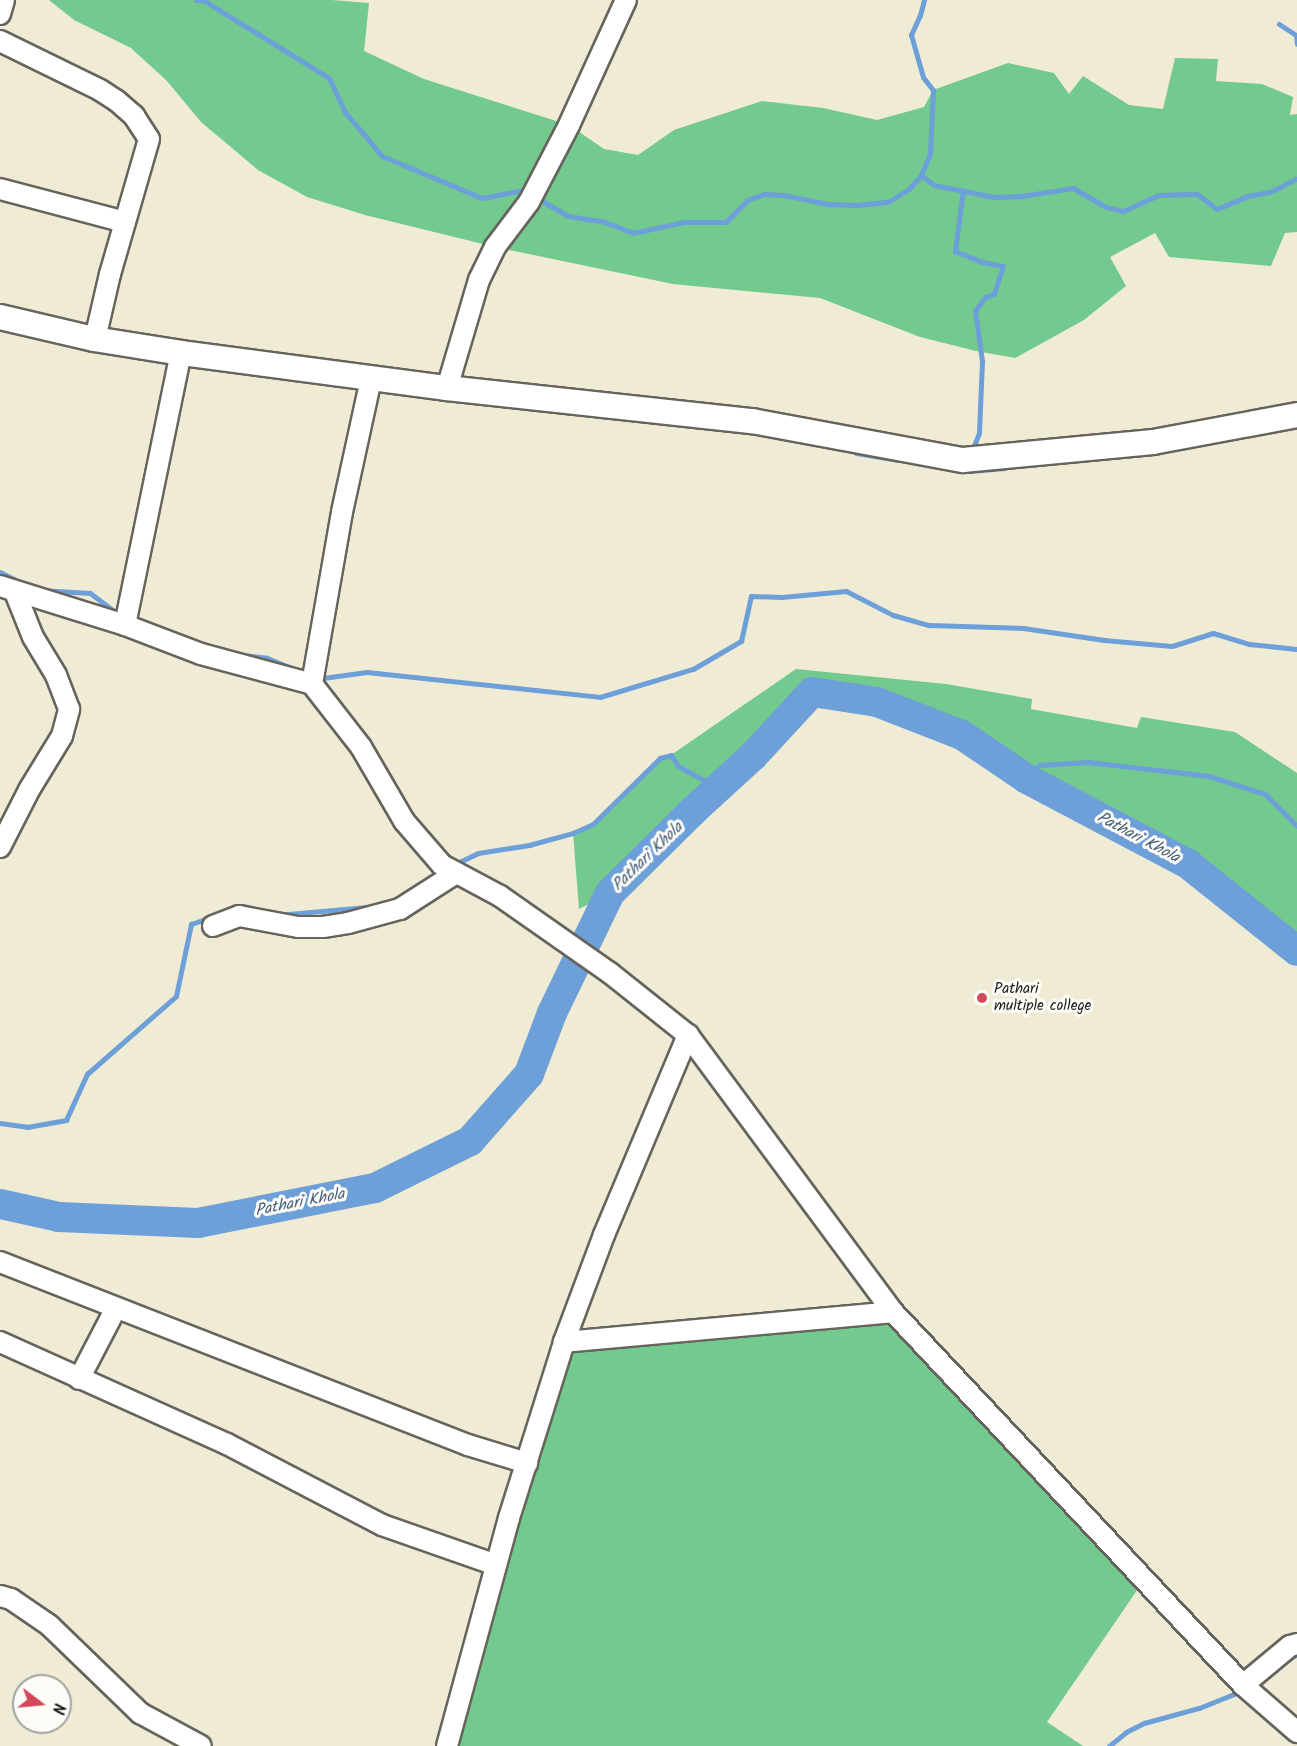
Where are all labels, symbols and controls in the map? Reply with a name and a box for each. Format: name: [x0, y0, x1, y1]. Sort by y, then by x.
water label: Pathari Khola: [1093, 808, 1183, 868]
water label: Pathari Khola: [609, 819, 687, 895]
place label: Pathari multiple college: [994, 980, 1091, 1015]
marker: Pathari multiple college: [975, 991, 989, 1005]
water label: Pathari Khola: [254, 1185, 346, 1221]
north arrow: [12, 1674, 72, 1734]
text: N: [44, 1700, 71, 1717]

